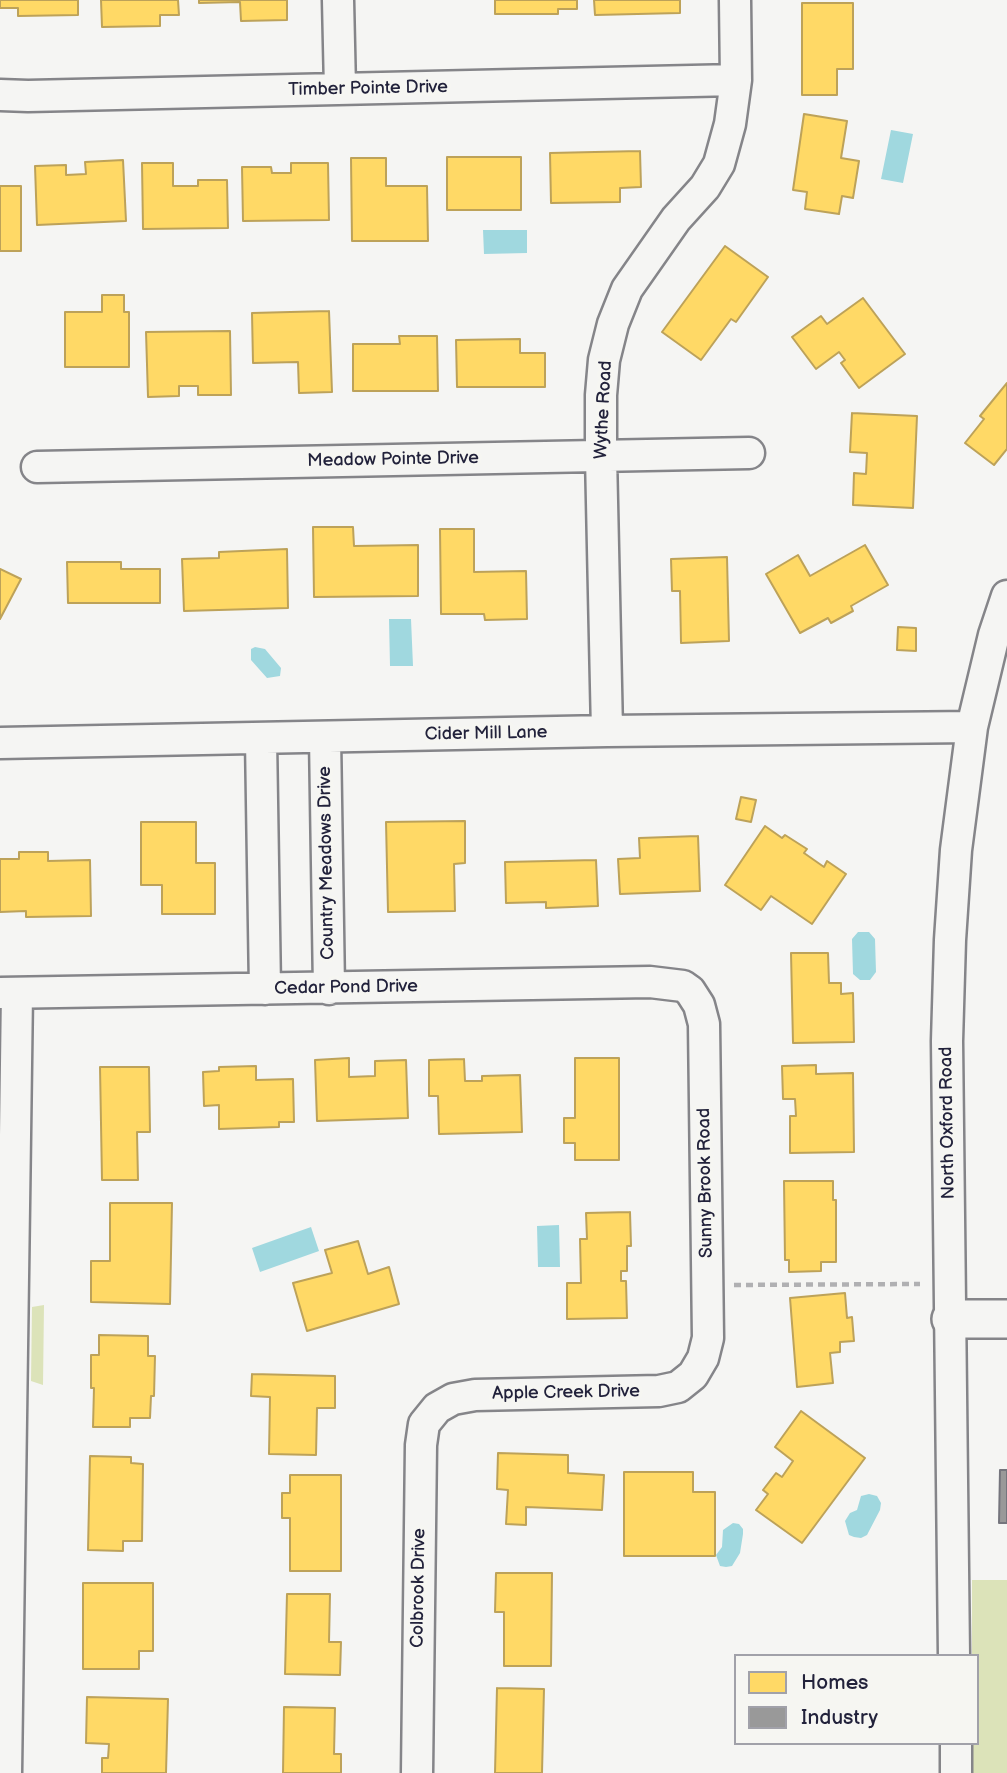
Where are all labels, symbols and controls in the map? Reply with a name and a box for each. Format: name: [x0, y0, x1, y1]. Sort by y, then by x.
street label: Timber Pointe Drive: [288, 77, 448, 101]
street label: Wythe Road: [591, 360, 617, 460]
street label: Meadow Pointe Drive: [307, 448, 479, 472]
street label: Cider Mill Lane: [424, 722, 548, 746]
street label: Country Meadows Drive: [315, 766, 339, 960]
street label: Cedar Pond Drive: [274, 976, 418, 1000]
street label: North Oxford Road: [936, 1046, 960, 1200]
street label: Sunny Brook Road: [694, 1108, 718, 1258]
street label: Apple Creek Drive: [492, 1381, 640, 1405]
street label: Colbrook Drive: [407, 1528, 431, 1648]
legend: [734, 1654, 979, 1745]
text: Homes: [801, 1670, 869, 1695]
text: Industry: [801, 1705, 878, 1730]

